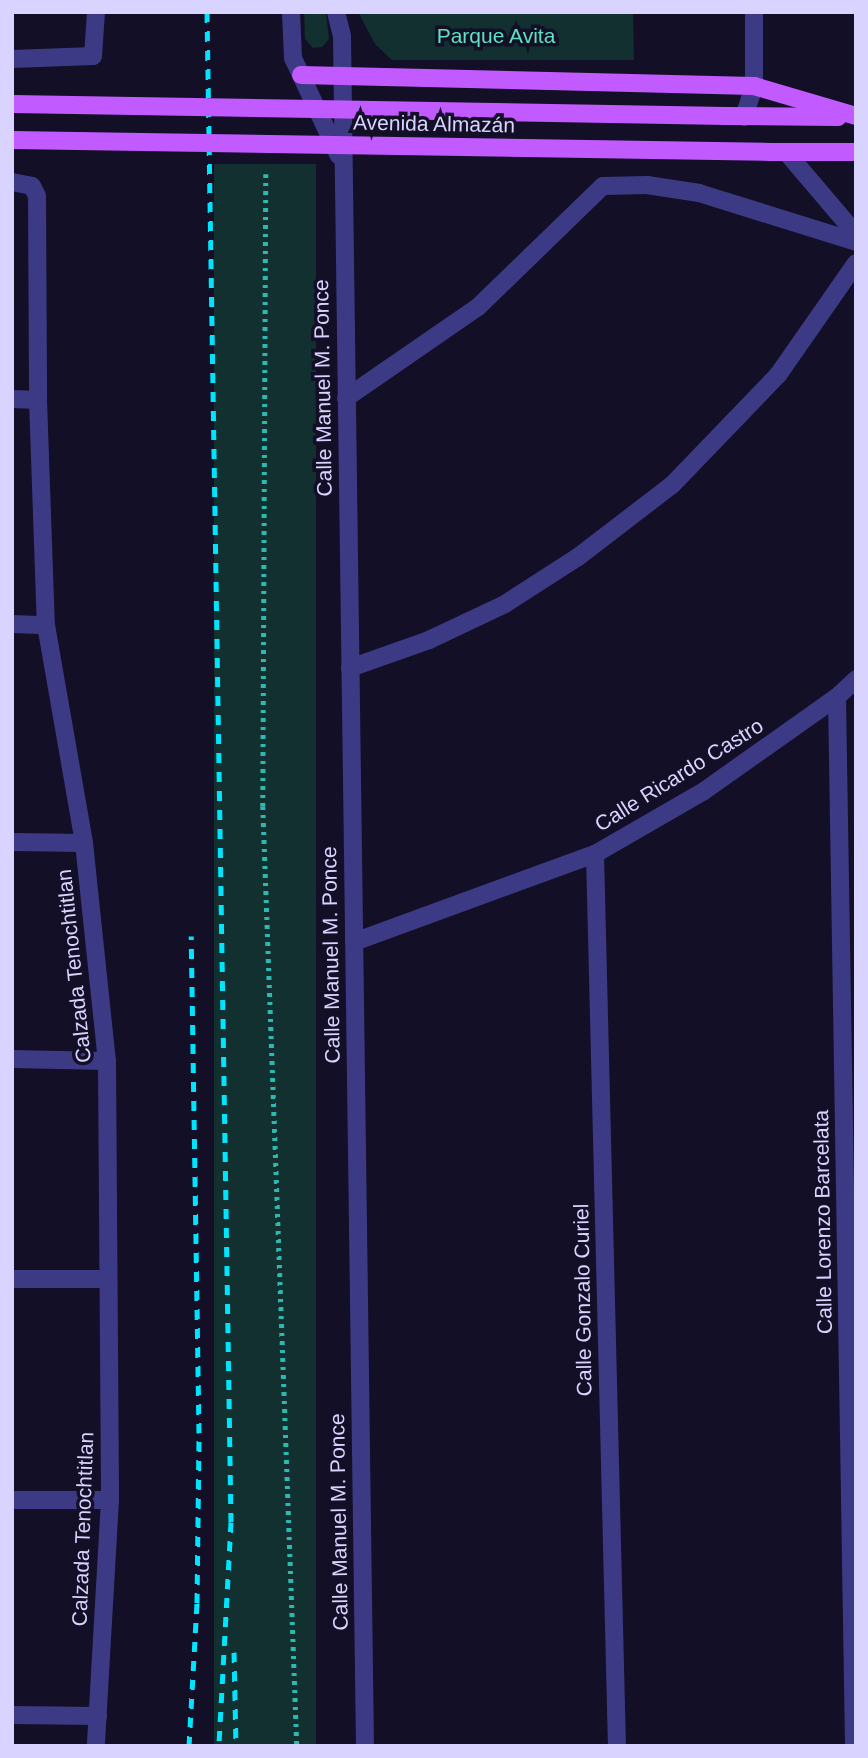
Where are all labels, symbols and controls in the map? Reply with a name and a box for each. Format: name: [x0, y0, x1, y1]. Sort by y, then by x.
park label: Parque Avita: [436, 23, 556, 49]
street label: Avenida Almazán: [352, 110, 516, 138]
street label: Calle Manuel M. Ponce: [309, 279, 337, 497]
street label: Calle Ricardo Castro: [590, 713, 768, 837]
street label: Calle Manuel M. Ponce: [317, 846, 345, 1064]
street label: Calzada Tenochtitlan: [51, 868, 97, 1064]
street label: Calle Lorenzo Barcelata: [808, 1110, 838, 1334]
street label: Calle Gonzalo Curiel: [569, 1204, 597, 1396]
street label: Calle Manuel M. Ponce: [325, 1413, 353, 1631]
street label: Calzada Tenochtitlan: [67, 1431, 99, 1627]

